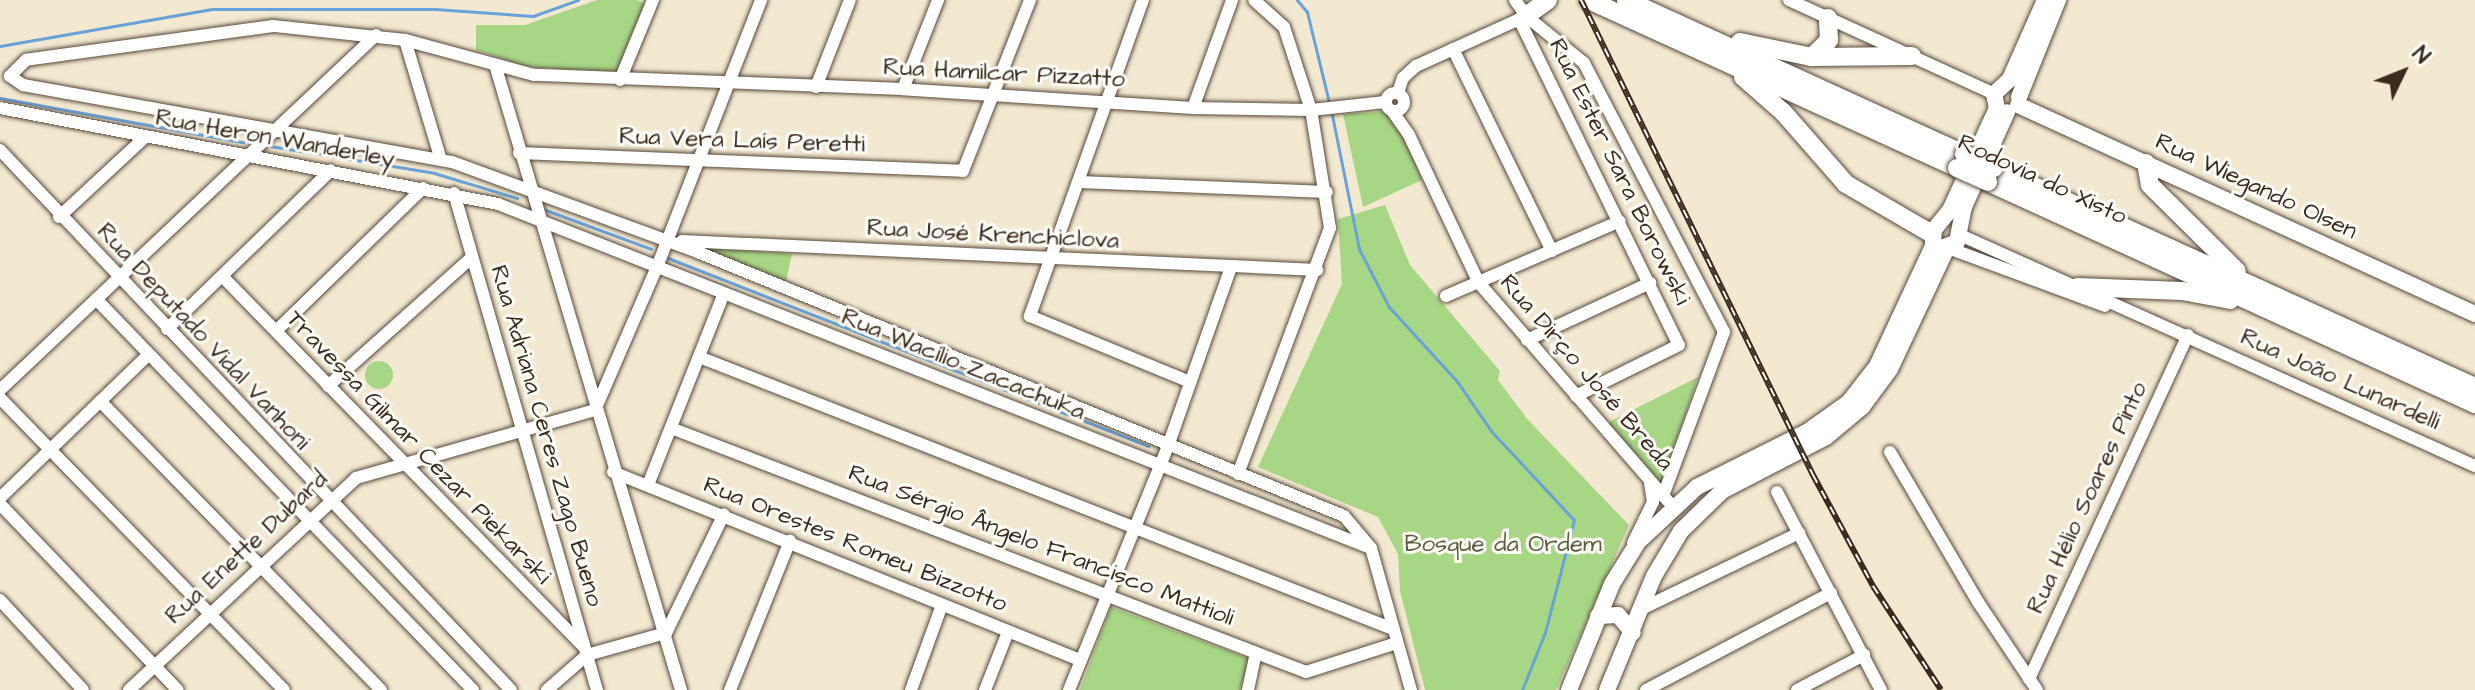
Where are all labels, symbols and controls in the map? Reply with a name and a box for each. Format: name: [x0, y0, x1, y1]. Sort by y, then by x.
north arrow: [2363, 32, 2443, 112]
street label: Rua Ester Sara Borowski: [1542, 34, 1696, 310]
text: N: [2405, 40, 2437, 71]
street label: Rua Hamilcar Pizzatto: [882, 53, 1126, 95]
street label: Rua Heron Wanderley: [153, 104, 397, 174]
street label: Rua Vera Laís Peretti: [619, 122, 865, 160]
street label: Rodovia do Xisto: [1953, 128, 2131, 232]
street label: Rua Wiegando Olsen: [2151, 128, 2361, 246]
street label: Rua José Krenchiclova: [866, 214, 1120, 256]
street label: Rua Deputado Vidal Vanhoni: [90, 218, 316, 456]
street label: Rua Adriana Ceres Zago Bueno: [483, 262, 609, 610]
street label: Rua Dirço José Breda: [1493, 269, 1679, 477]
street label: Rua Wacílio Zacachuka: [837, 303, 1089, 427]
street label: Travessa Gilmar Cezar Piekarski: [279, 305, 557, 591]
street label: Rua João Lunardelli: [2236, 323, 2444, 437]
street label: Rua Hélio Soares Pinto: [2022, 378, 2154, 618]
street label: Rua Sérgio Ângelo Francisco Mattioli: [844, 459, 1238, 633]
street label: Rua Enette Dubard: [160, 465, 334, 631]
street label: Rua Orestes Romeu Bizzotto: [699, 471, 1011, 619]
park label: Bosque da Ordem: [1404, 531, 1602, 559]

